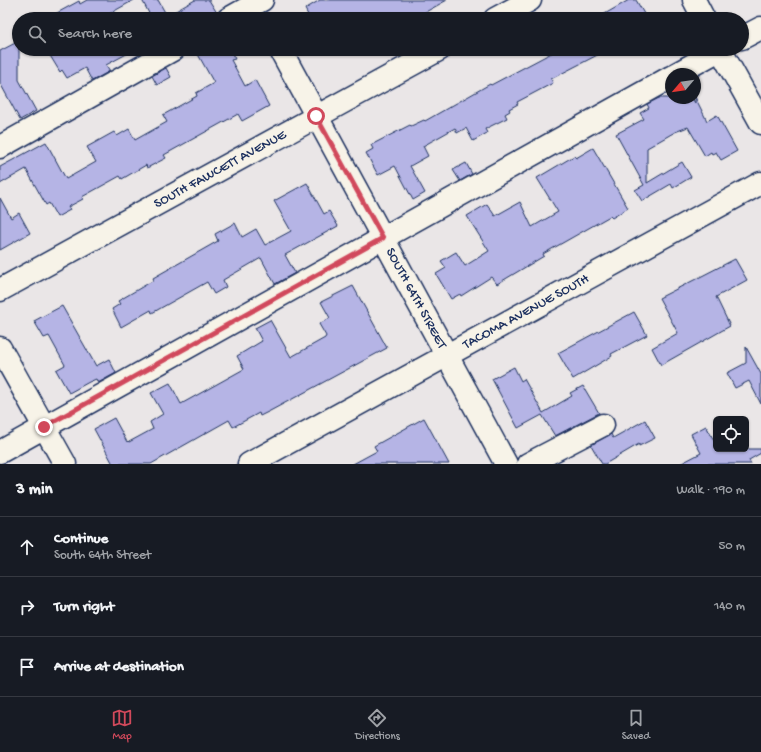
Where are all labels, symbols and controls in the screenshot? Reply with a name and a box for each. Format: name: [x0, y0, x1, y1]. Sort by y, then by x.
search box: [12, 12, 749, 56]
icon: search: [26, 23, 48, 45]
text: Search here: [58, 25, 132, 43]
north arrow: [665, 68, 701, 104]
route start: [307, 107, 325, 125]
street label: SOUTH FAWCETT AVENUE: [151, 126, 290, 212]
street label: SOUTH 64TH STREET: [382, 245, 450, 352]
street label: TACOMA AVENUE SOUTH: [459, 270, 593, 354]
map controls: [713, 416, 749, 452]
button: locate: [713, 416, 749, 452]
route end: [35, 418, 53, 436]
text: 3 min: [16, 480, 53, 500]
text: Walk · 190 m: [676, 483, 745, 498]
text: Continue: [54, 530, 108, 548]
icon: ahead: [16, 536, 38, 558]
text: 50 m: [718, 539, 745, 554]
text: South 64th Street: [54, 548, 151, 563]
icon: right: [16, 596, 38, 618]
text: Turn right: [54, 598, 114, 616]
text: 140 m: [714, 599, 745, 614]
icon: arrive: [16, 656, 38, 678]
text: Arrive at destination: [54, 658, 184, 676]
tab: Map: [111, 707, 133, 743]
tab: Directions: [355, 707, 400, 743]
tab: Saved: [622, 707, 650, 743]

